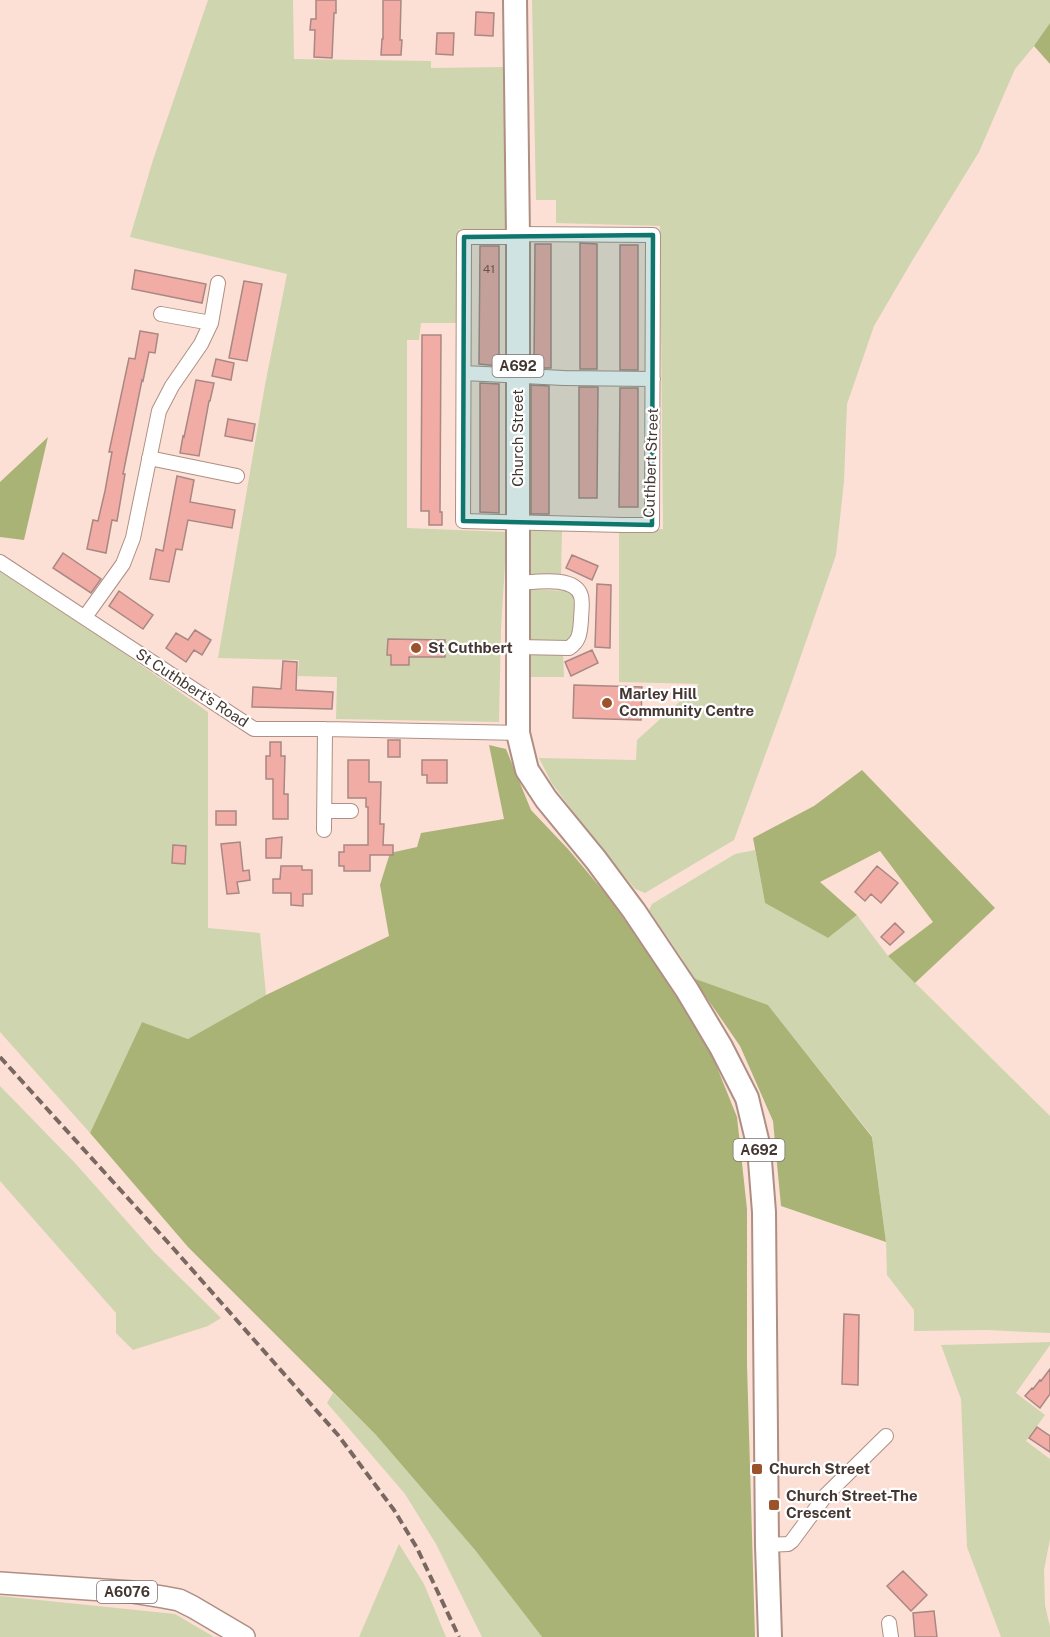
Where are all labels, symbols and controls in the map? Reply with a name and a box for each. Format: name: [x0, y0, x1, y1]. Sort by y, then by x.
house number: 41: [483, 262, 495, 276]
road number: A692: [492, 355, 544, 377]
street label: Church Street: [509, 389, 526, 487]
street label: Cuthbert Street: [640, 408, 661, 518]
place label: St Cuthbert: [428, 639, 513, 656]
marker: St Cuthbert: [409, 641, 423, 655]
street label: St Cuthbert's Road: [133, 645, 252, 730]
place label: Marley Hill Community Centre: [619, 685, 754, 719]
marker: Marley Hill Community Centre: [600, 696, 614, 710]
road number: A692: [734, 1139, 784, 1161]
place label: Church Street: [769, 1460, 870, 1477]
marker: Church Street: [750, 1462, 764, 1476]
place label: Church Street-The Crescent: [786, 1487, 918, 1521]
marker: Church Street-The Crescent: [767, 1498, 781, 1512]
road number: A6076: [97, 1581, 157, 1603]

